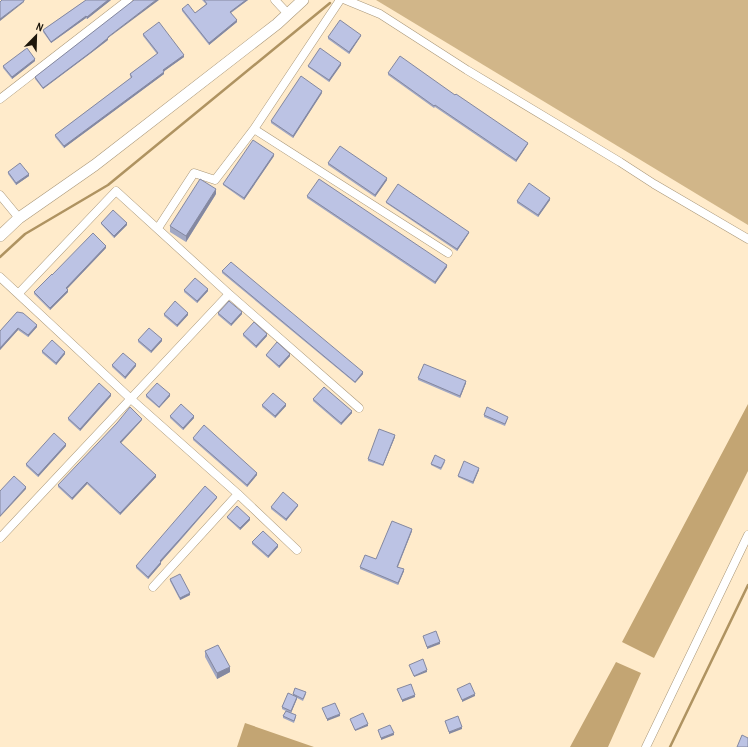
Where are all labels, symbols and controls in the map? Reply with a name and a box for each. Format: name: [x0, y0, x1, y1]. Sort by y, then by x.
north arrow: [16, 16, 56, 56]
text: N: [34, 19, 46, 35]

